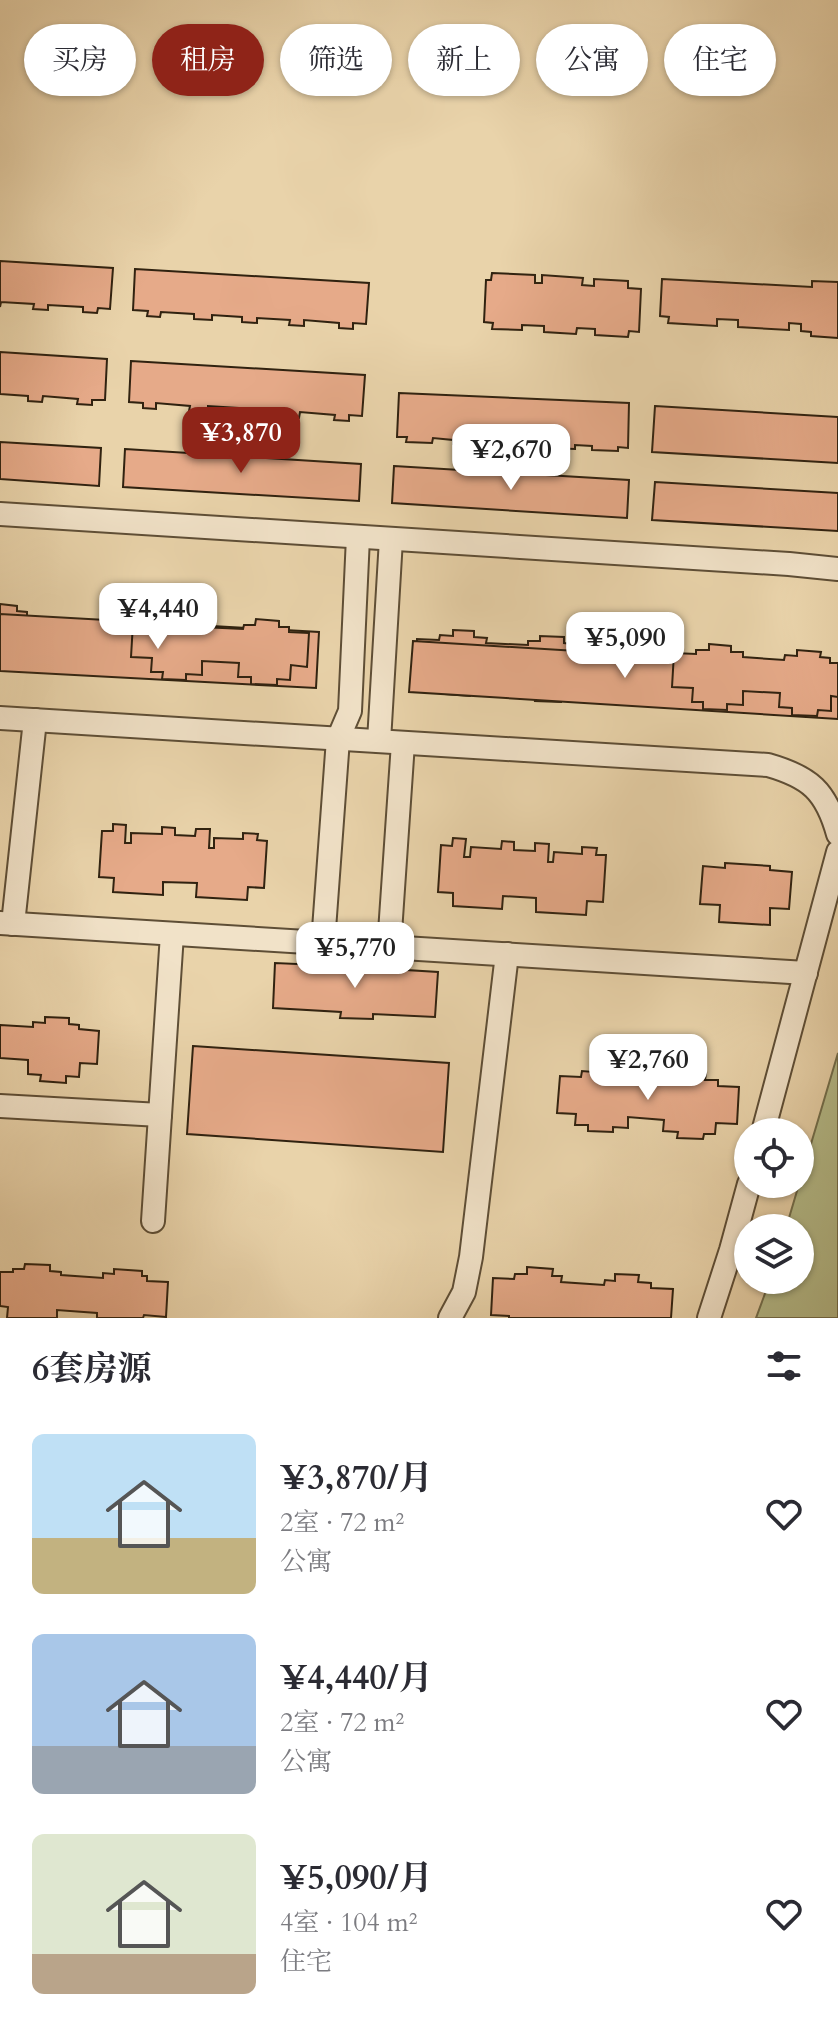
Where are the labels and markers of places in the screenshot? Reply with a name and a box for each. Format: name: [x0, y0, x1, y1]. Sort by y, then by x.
pin: ¥3,870: [176, 407, 306, 475]
pin: ¥2,670: [446, 424, 576, 492]
pin: ¥4,440: [93, 583, 223, 651]
pin: ¥5,090: [560, 612, 690, 680]
pin: ¥5,770: [290, 922, 420, 990]
pin: ¥2,760: [583, 1034, 713, 1102]

